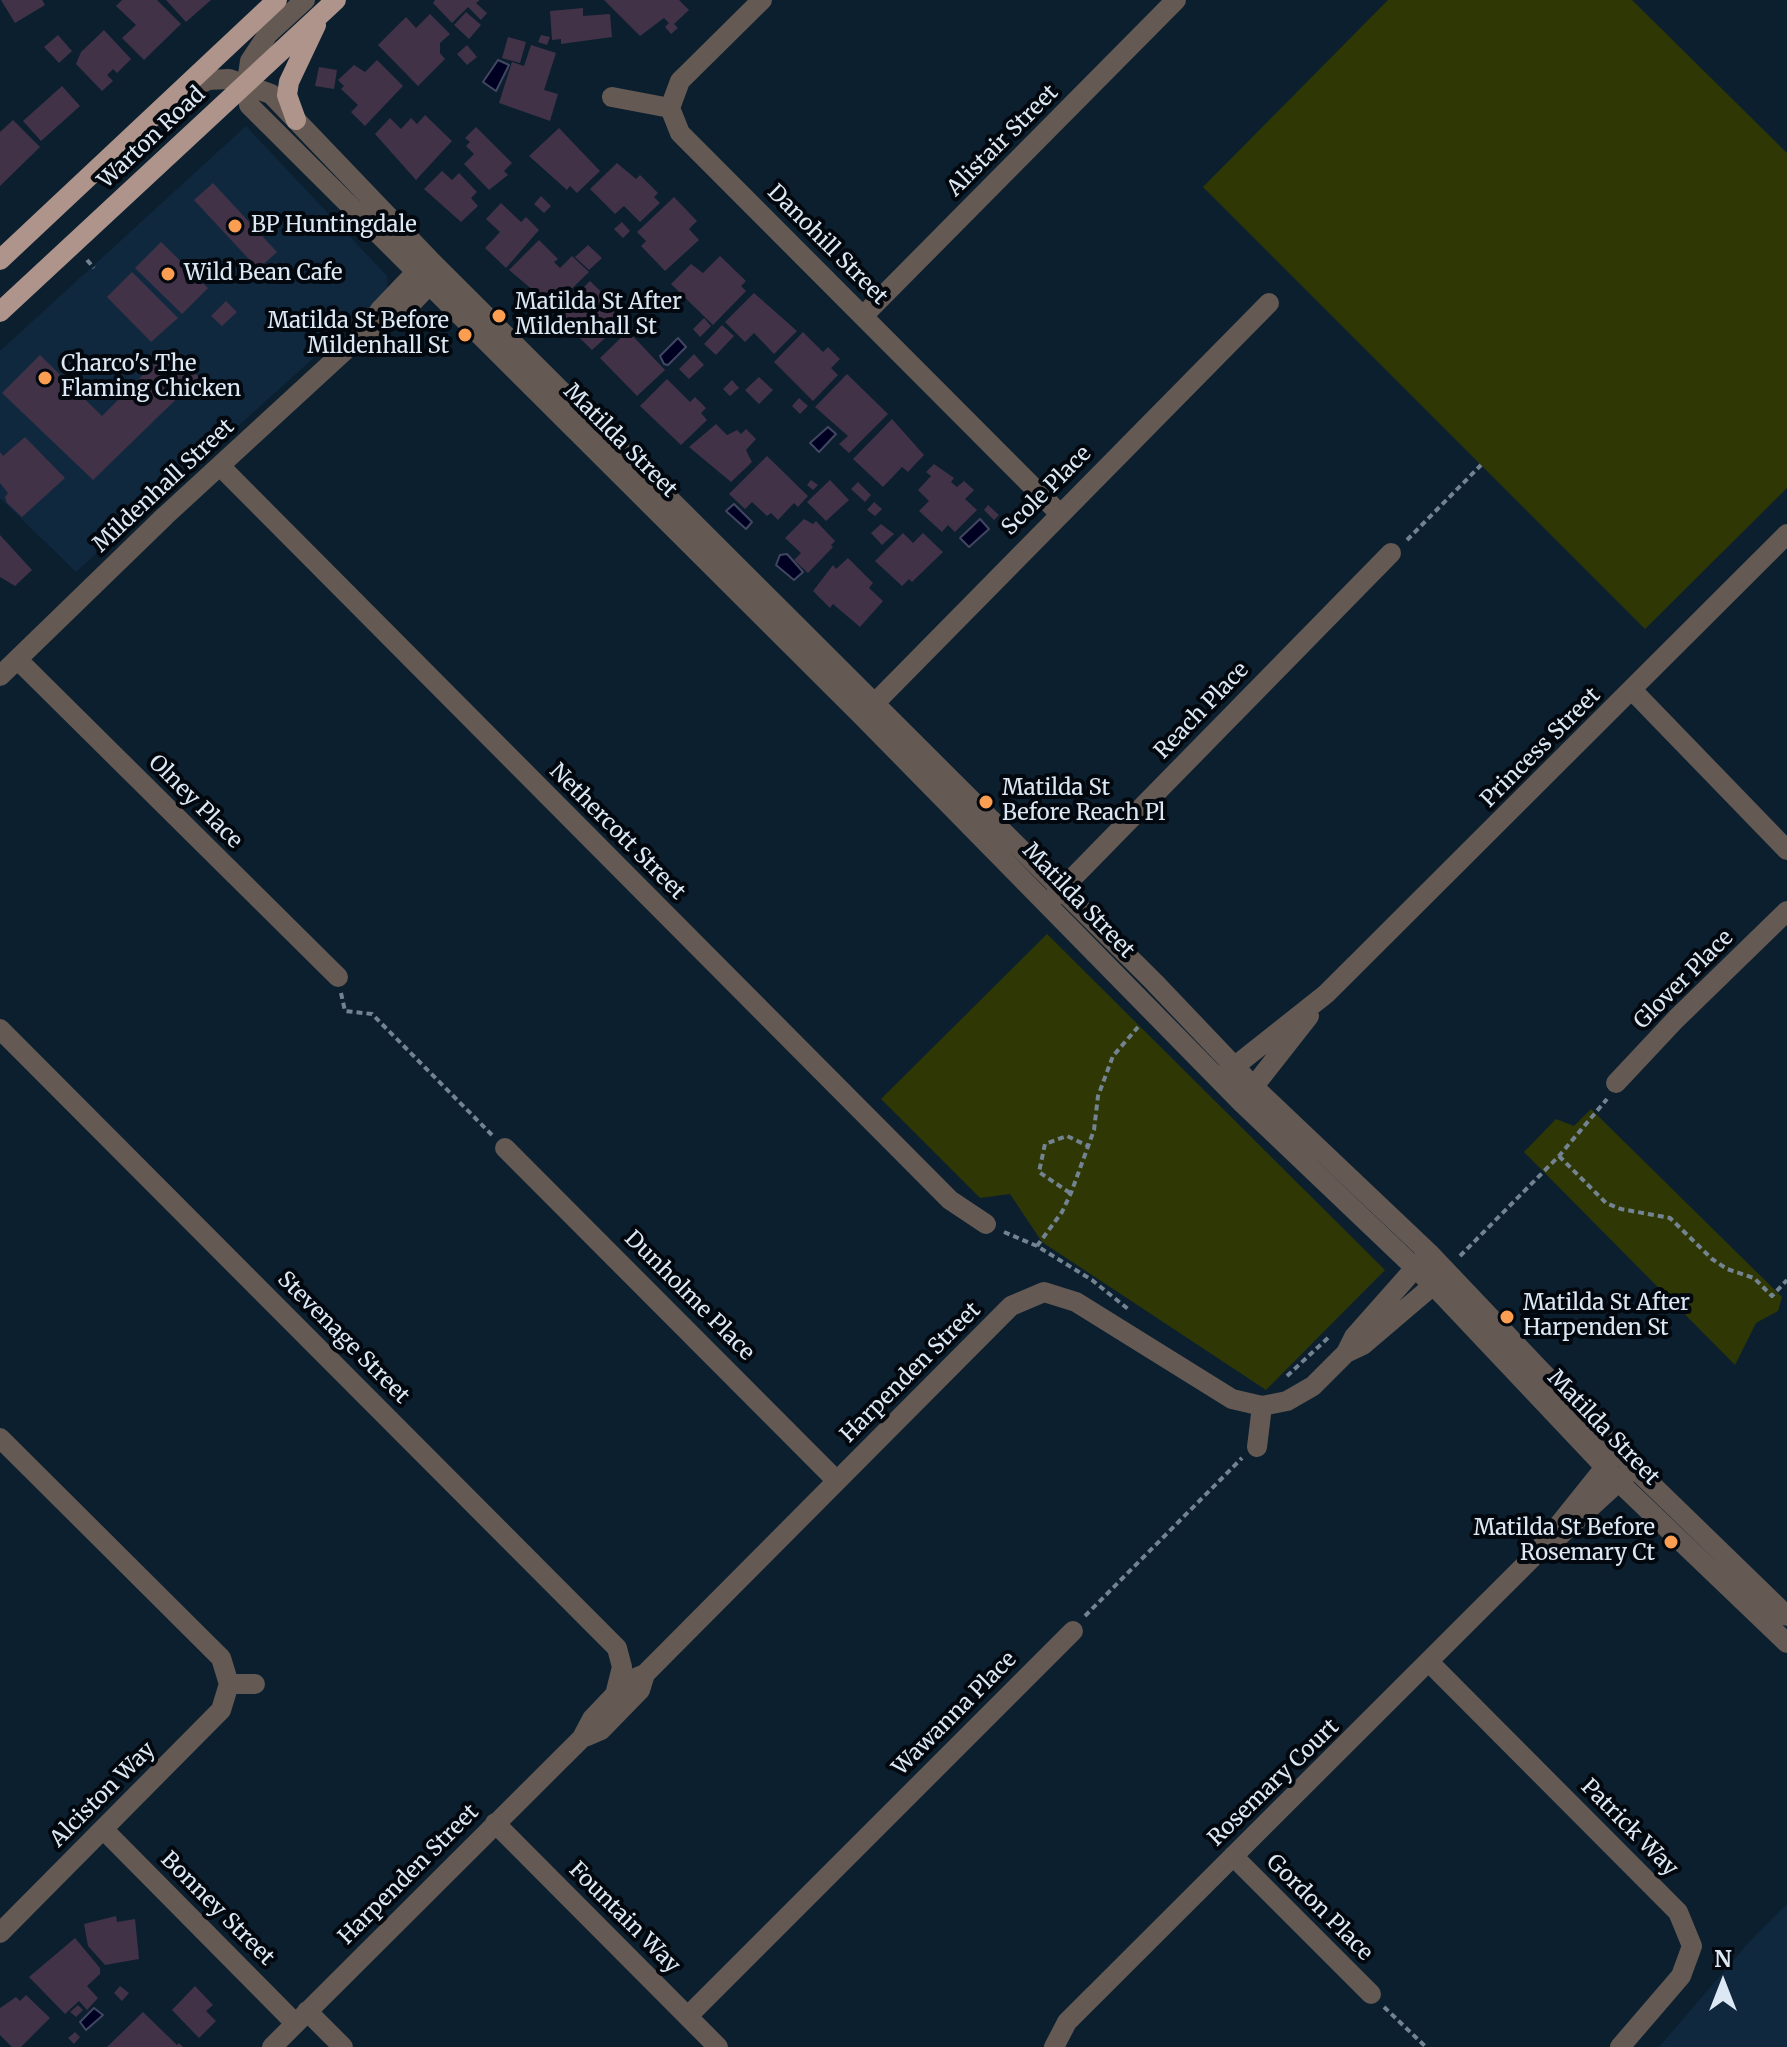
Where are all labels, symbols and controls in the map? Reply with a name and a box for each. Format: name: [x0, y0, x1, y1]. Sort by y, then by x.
street label: Alistair Street: [942, 80, 1064, 202]
street label: Warton Road: [93, 82, 211, 194]
street label: Danohill Street: [761, 179, 893, 311]
place label: BP Huntingdale: [251, 213, 417, 239]
marker: BP Huntingdale: [226, 217, 244, 235]
place label: Wild Bean Cafe: [184, 261, 342, 287]
marker: Wild Bean Cafe: [159, 265, 177, 283]
place label: Matilda St After Mildenhall St: [515, 290, 682, 342]
marker: Matilda St After Mildenhall St: [490, 307, 508, 325]
place label: Matilda St Before Mildenhall St: [267, 309, 449, 360]
marker: Matilda St Before Mildenhall St: [456, 326, 474, 344]
place label: Charco's The Flaming Chicken: [61, 352, 241, 404]
marker: Charco's The Flaming Chicken: [36, 369, 54, 387]
street label: Matilda Street: [558, 379, 682, 503]
street label: Mildenhall Street: [88, 414, 240, 558]
street label: Scole Place: [997, 441, 1097, 541]
street label: Reach Place: [1149, 657, 1255, 765]
street label: Princess Street: [1476, 683, 1606, 813]
street label: Olney Place: [143, 750, 247, 854]
street label: Nethercott Street: [544, 759, 690, 905]
place label: Matilda St Before Reach Pl: [1002, 776, 1165, 828]
marker: Matilda St Before Reach Pl: [977, 793, 995, 811]
street label: Matilda Street: [1017, 838, 1139, 964]
street label: Glover Place: [1629, 925, 1739, 1035]
street label: Dunholme Place: [619, 1226, 759, 1366]
street label: Stevenage Street: [272, 1267, 414, 1409]
place label: Matilda St After Harpenden St: [1523, 1291, 1690, 1342]
street label: Harpenden Street: [836, 1298, 986, 1448]
marker: Matilda St After Harpenden St: [1498, 1308, 1516, 1326]
street label: Matilda Street: [1542, 1365, 1664, 1491]
place label: Matilda St Before Rosemary Ct: [1473, 1516, 1655, 1568]
marker: Matilda St Before Rosemary Ct: [1662, 1533, 1680, 1551]
street label: Wawanna Place: [888, 1647, 1022, 1781]
street label: Rosemary Court: [1203, 1714, 1345, 1852]
street label: Alciston Way: [45, 1737, 161, 1853]
street label: Patrick Way: [1575, 1774, 1683, 1882]
street label: Harpenden Street: [334, 1800, 484, 1950]
street label: Bonney Street: [155, 1847, 279, 1971]
street label: Gordon Place: [1260, 1849, 1378, 1967]
street label: Fountain Way: [563, 1857, 685, 1979]
north arrow: [1683, 1943, 1763, 2023]
text: N: [1714, 1945, 1732, 1973]

